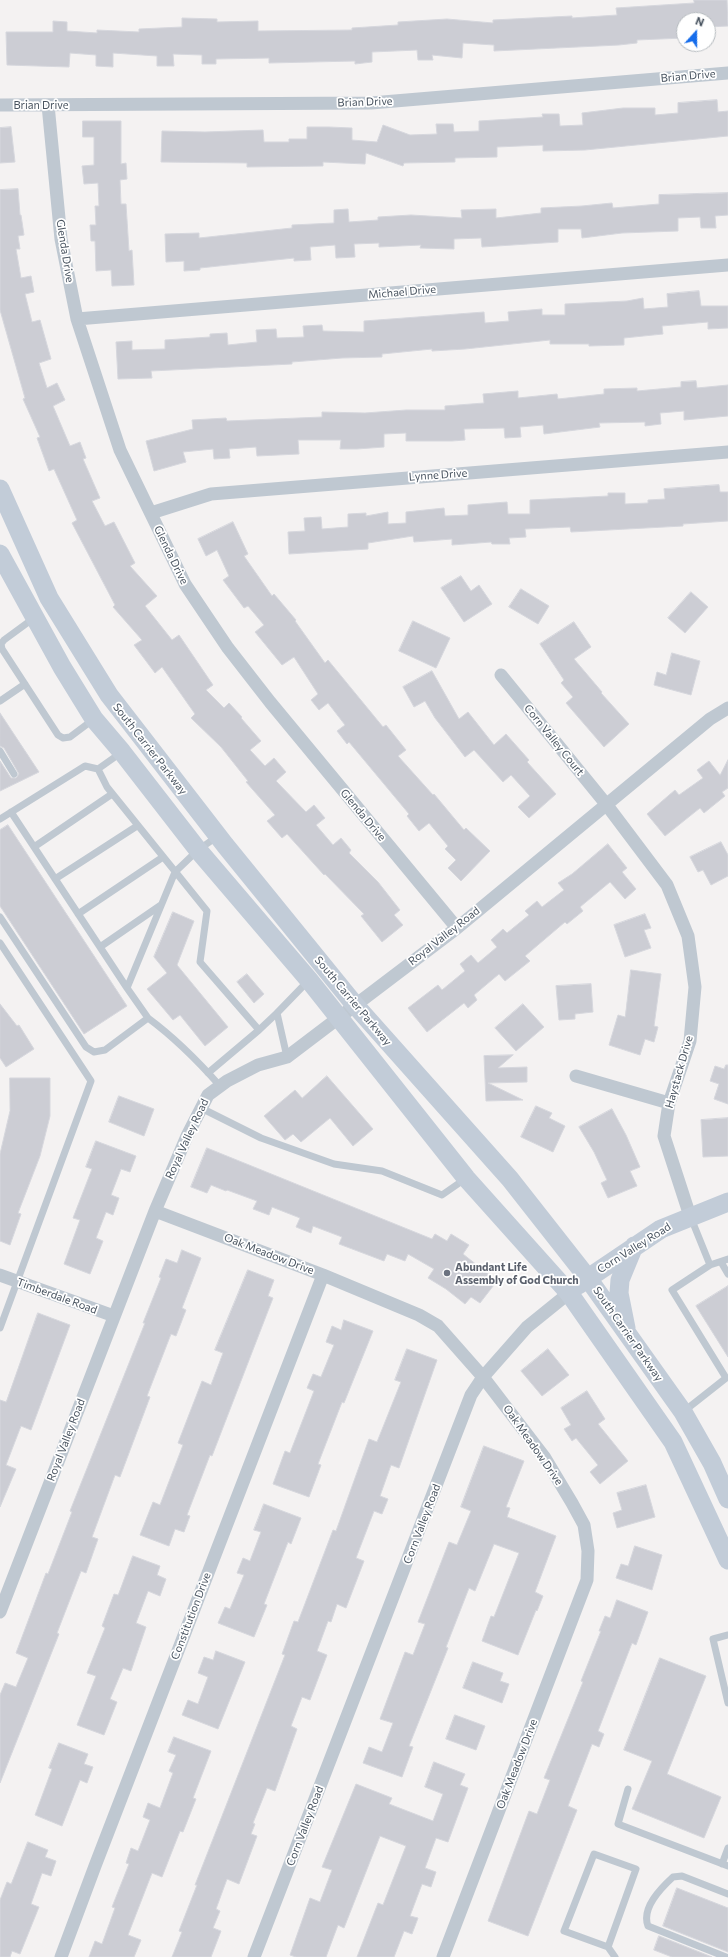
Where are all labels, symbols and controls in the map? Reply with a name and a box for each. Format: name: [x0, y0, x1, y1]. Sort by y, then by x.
north arrow: [676, 12, 716, 52]
text: N: [694, 14, 706, 29]
street label: Brian Drive: [660, 67, 716, 85]
street label: Brian Drive: [337, 94, 393, 110]
street label: Brian Drive: [13, 98, 69, 112]
street label: Glenda Drive: [53, 218, 77, 284]
street label: Michael Drive: [367, 282, 437, 302]
street label: Lynne Drive: [408, 466, 468, 484]
street label: Glenda Drive: [151, 523, 191, 587]
street label: South Carrier Parkway: [110, 701, 190, 797]
street label: Corn Valley Court: [521, 702, 587, 778]
street label: Glenda Drive: [337, 786, 389, 844]
street label: Royal Valley Road: [406, 904, 482, 968]
street label: South Carrier Parkway: [312, 954, 394, 1048]
street label: Haystack Drive: [662, 1034, 696, 1110]
street label: Royal Valley Road: [163, 1097, 211, 1181]
street label: Corn Valley Road: [595, 1220, 673, 1276]
street label: Oak Meadow Drive: [222, 1231, 316, 1277]
place label: Abundant Life Assembly of God Church: [455, 1260, 579, 1286]
marker: Abundant Life Assembly of God Church: [442, 1268, 452, 1278]
street label: Timberdale Road: [15, 1275, 99, 1317]
street label: South Carrier Parkway: [590, 1284, 666, 1384]
street label: Royal Valley Road: [44, 1397, 88, 1483]
street label: Oak Meadow Drive: [500, 1402, 566, 1488]
street label: Corn Valley Road: [401, 1482, 443, 1566]
street label: Constitution Drive: [168, 1571, 214, 1661]
street label: Oak Meadow Drive: [494, 1717, 540, 1811]
street label: Corn Valley Road: [284, 1784, 326, 1868]

